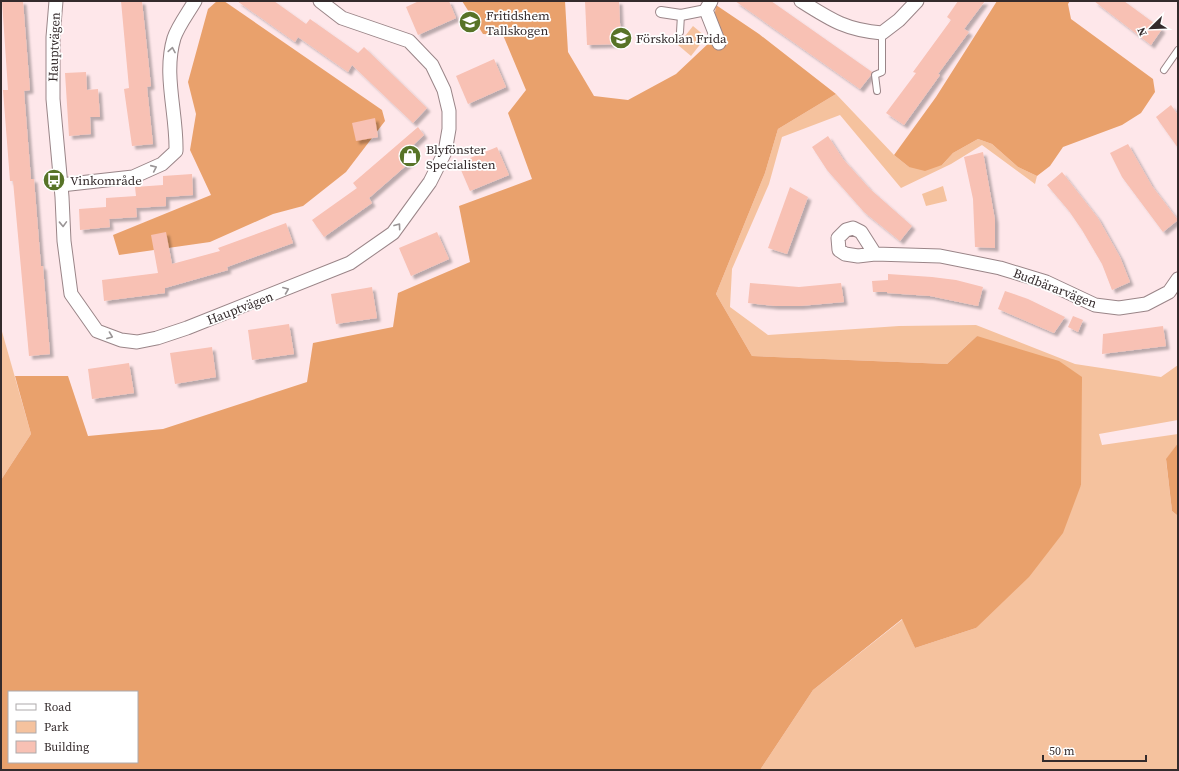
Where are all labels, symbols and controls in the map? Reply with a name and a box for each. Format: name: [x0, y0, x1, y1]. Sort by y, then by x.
place label: Fritidshem Tallskogen: [486, 7, 550, 39]
north arrow: [1131, 8, 1171, 48]
school or university icon: Fritidshem Tallskogen: [457, 9, 483, 35]
street label: Hauptvägen: [44, 12, 64, 82]
school or university icon: Förskolan Frida: [608, 25, 634, 51]
text: N: [1134, 25, 1151, 38]
place label: Förskolan Frida: [636, 30, 727, 47]
one-way arrow: [167, 47, 176, 53]
place label: Blyfönster Specialisten: [426, 141, 496, 173]
shop icon: Blyfönster Specialisten: [397, 143, 423, 169]
one-way arrow: [149, 165, 157, 173]
bus stop icon: Vinkområde: [41, 167, 67, 193]
place label: Vinkområde: [70, 172, 142, 189]
one-way arrow: [59, 221, 67, 227]
one-way arrow: [393, 223, 400, 230]
street label: Budbärarvägen: [1011, 264, 1099, 312]
one-way arrow: [283, 286, 290, 294]
street label: Hauptvägen: [204, 288, 276, 328]
one-way arrow: [106, 331, 114, 339]
legend: [8, 691, 138, 763]
text: Road: [44, 699, 71, 715]
text: Park: [44, 719, 69, 735]
scale bar: [1043, 737, 1146, 763]
text: Building: [44, 739, 89, 755]
text: 50 m: [1049, 743, 1075, 759]

